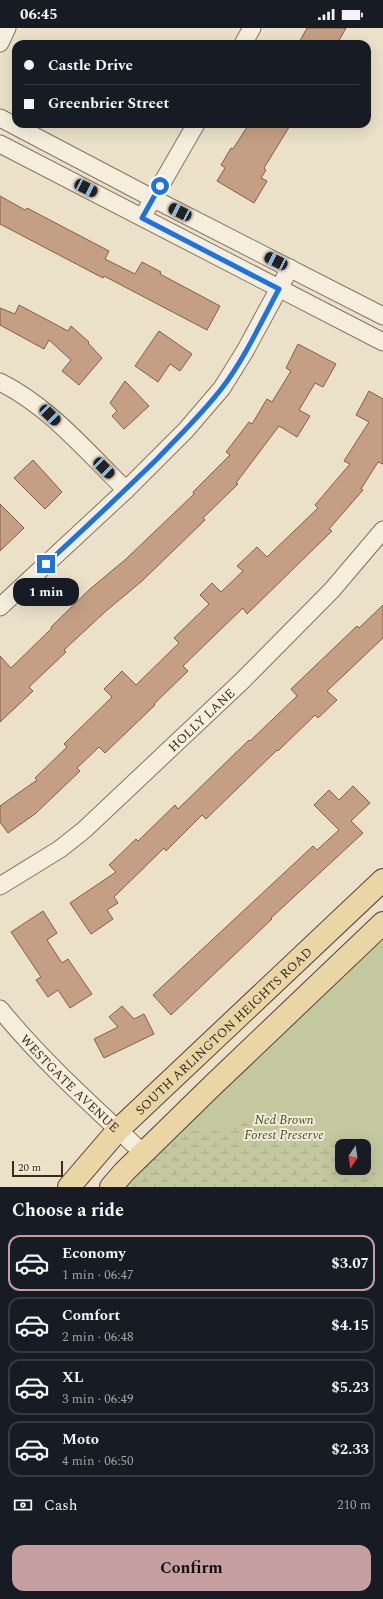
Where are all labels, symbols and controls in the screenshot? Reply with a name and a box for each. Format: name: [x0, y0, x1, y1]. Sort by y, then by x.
text: 06:45: [20, 3, 58, 26]
text: Castle Drive: [48, 54, 133, 77]
text: Greenbrier Street: [48, 92, 169, 115]
car: [73, 177, 99, 199]
route start: [151, 177, 169, 195]
car: [167, 201, 193, 223]
car: [263, 250, 289, 272]
car: [37, 402, 63, 428]
car: [91, 455, 117, 481]
route end: [37, 555, 55, 573]
callout: 1 min: [13, 578, 79, 606]
text: 1 min: [29, 582, 63, 602]
street label: HOLLY LANE: [164, 684, 240, 757]
street label: SOUTH ARLINGTON HEIGHTS ROAD: [131, 943, 317, 1120]
street label: WESTGATE AVENUE: [15, 1030, 124, 1137]
park label: Ned Brown Forest Preserve: [244, 1110, 324, 1145]
north arrow: [335, 1139, 371, 1175]
map controls: [335, 1139, 371, 1175]
scale bar: [12, 1159, 63, 1178]
text: 20 m: [18, 1159, 41, 1176]
text: Choose a ride: [12, 1197, 124, 1224]
text: Economy: [62, 1242, 126, 1265]
icon: car: [14, 1245, 50, 1281]
text: $3.07: [331, 1252, 369, 1275]
text: 1 min · 06:47: [62, 1265, 134, 1285]
text: Comfort: [62, 1304, 120, 1327]
icon: car: [14, 1307, 50, 1343]
text: $4.15: [331, 1314, 369, 1337]
text: 2 min · 06:48: [62, 1327, 134, 1347]
text: XL: [62, 1366, 83, 1389]
icon: car: [14, 1369, 50, 1405]
text: $5.23: [331, 1376, 369, 1399]
text: 3 min · 06:49: [62, 1389, 134, 1409]
text: Moto: [62, 1428, 99, 1451]
icon: car: [14, 1431, 50, 1467]
text: $2.33: [331, 1438, 369, 1461]
text: 4 min · 06:50: [62, 1451, 134, 1471]
icon: cash: [12, 1494, 34, 1516]
text: Cash: [44, 1494, 77, 1517]
text: 210 m: [337, 1495, 371, 1515]
button: Confirm: [12, 1545, 371, 1591]

